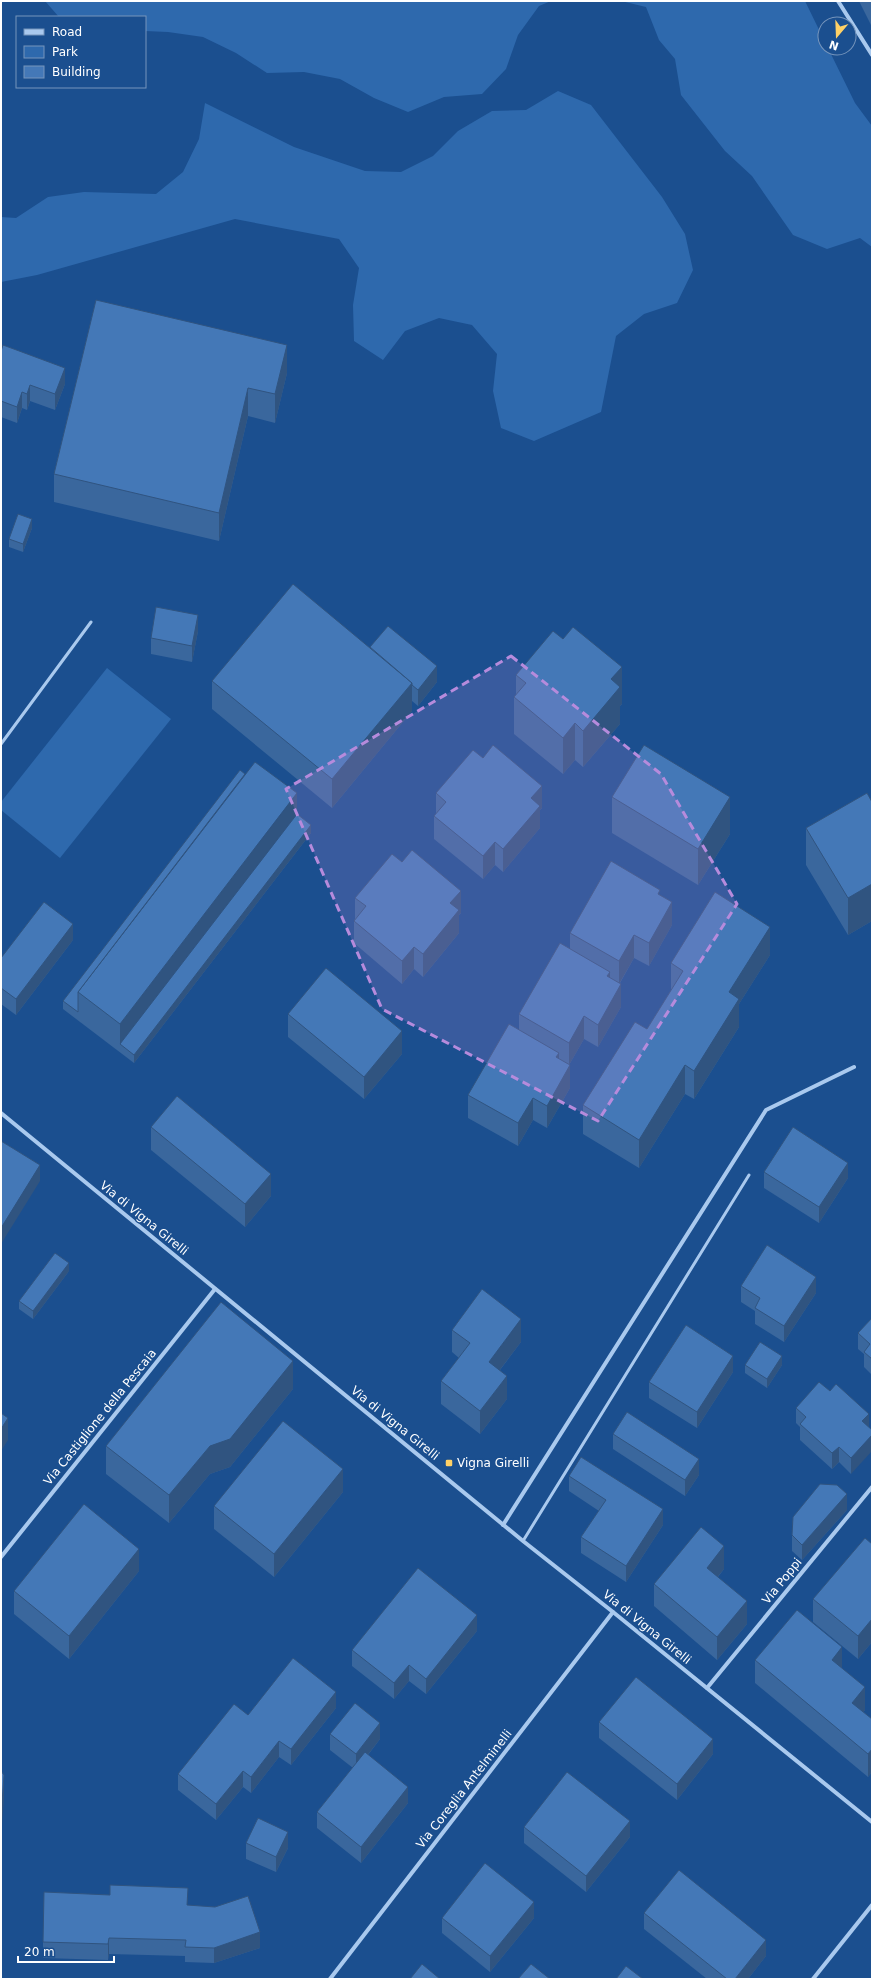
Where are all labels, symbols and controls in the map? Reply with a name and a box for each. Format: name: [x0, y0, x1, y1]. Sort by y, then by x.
legend: [16, 16, 146, 88]
north arrow: [817, 16, 857, 56]
text: Road: [52, 25, 82, 39]
text: N: [827, 37, 840, 53]
text: Park: [52, 45, 78, 59]
text: Building: [52, 65, 101, 79]
street label: Via di Vigna Girelli: [97, 1178, 191, 1258]
street label: Via Castiglione della Pescaia: [41, 1346, 159, 1488]
street label: Via di Vigna Girelli: [348, 1383, 442, 1463]
place label: Vigna Girelli: [457, 1456, 529, 1470]
marker: Vigna Girelli: [444, 1458, 454, 1468]
street label: Via Poppi: [759, 1555, 805, 1607]
street label: Via di Vigna Girelli: [600, 1587, 694, 1667]
street label: Via Coreglia Antelminelli: [413, 1727, 515, 1851]
scale bar: [18, 1938, 114, 1964]
text: 20 m: [24, 1945, 55, 1959]

